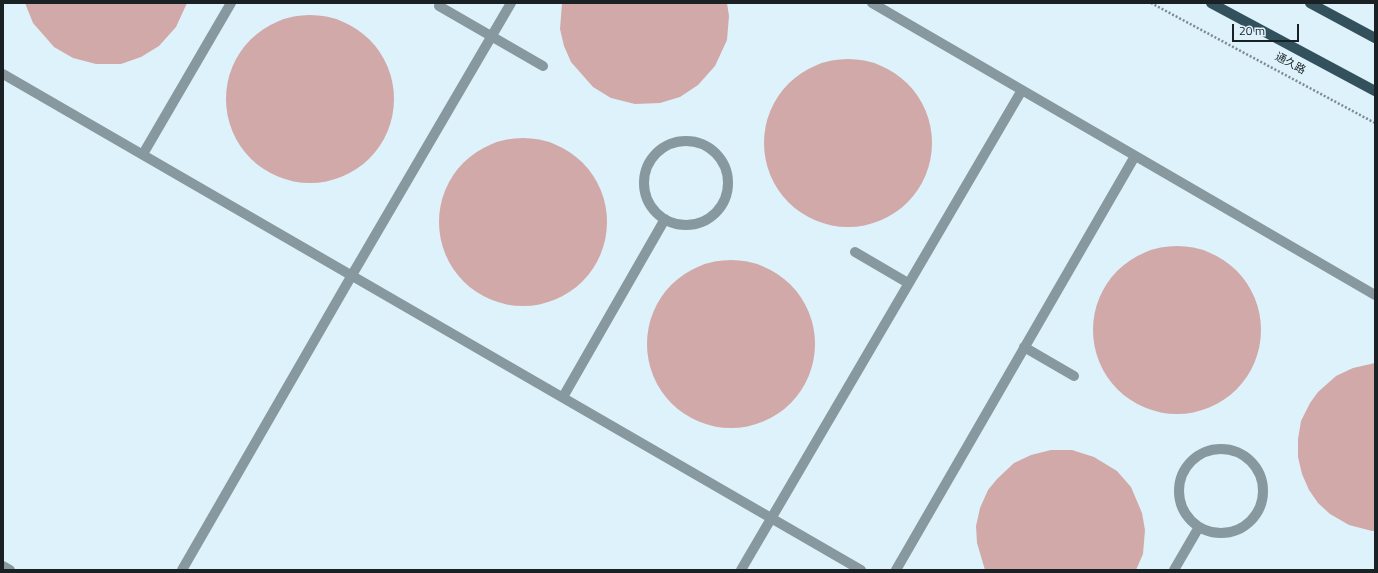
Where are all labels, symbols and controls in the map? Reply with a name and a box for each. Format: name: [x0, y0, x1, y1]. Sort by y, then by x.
scale bar: [1234, 16, 1301, 42]
text: 20 m: [1239, 21, 1265, 40]
street label: 通久路: [1272, 50, 1308, 78]

